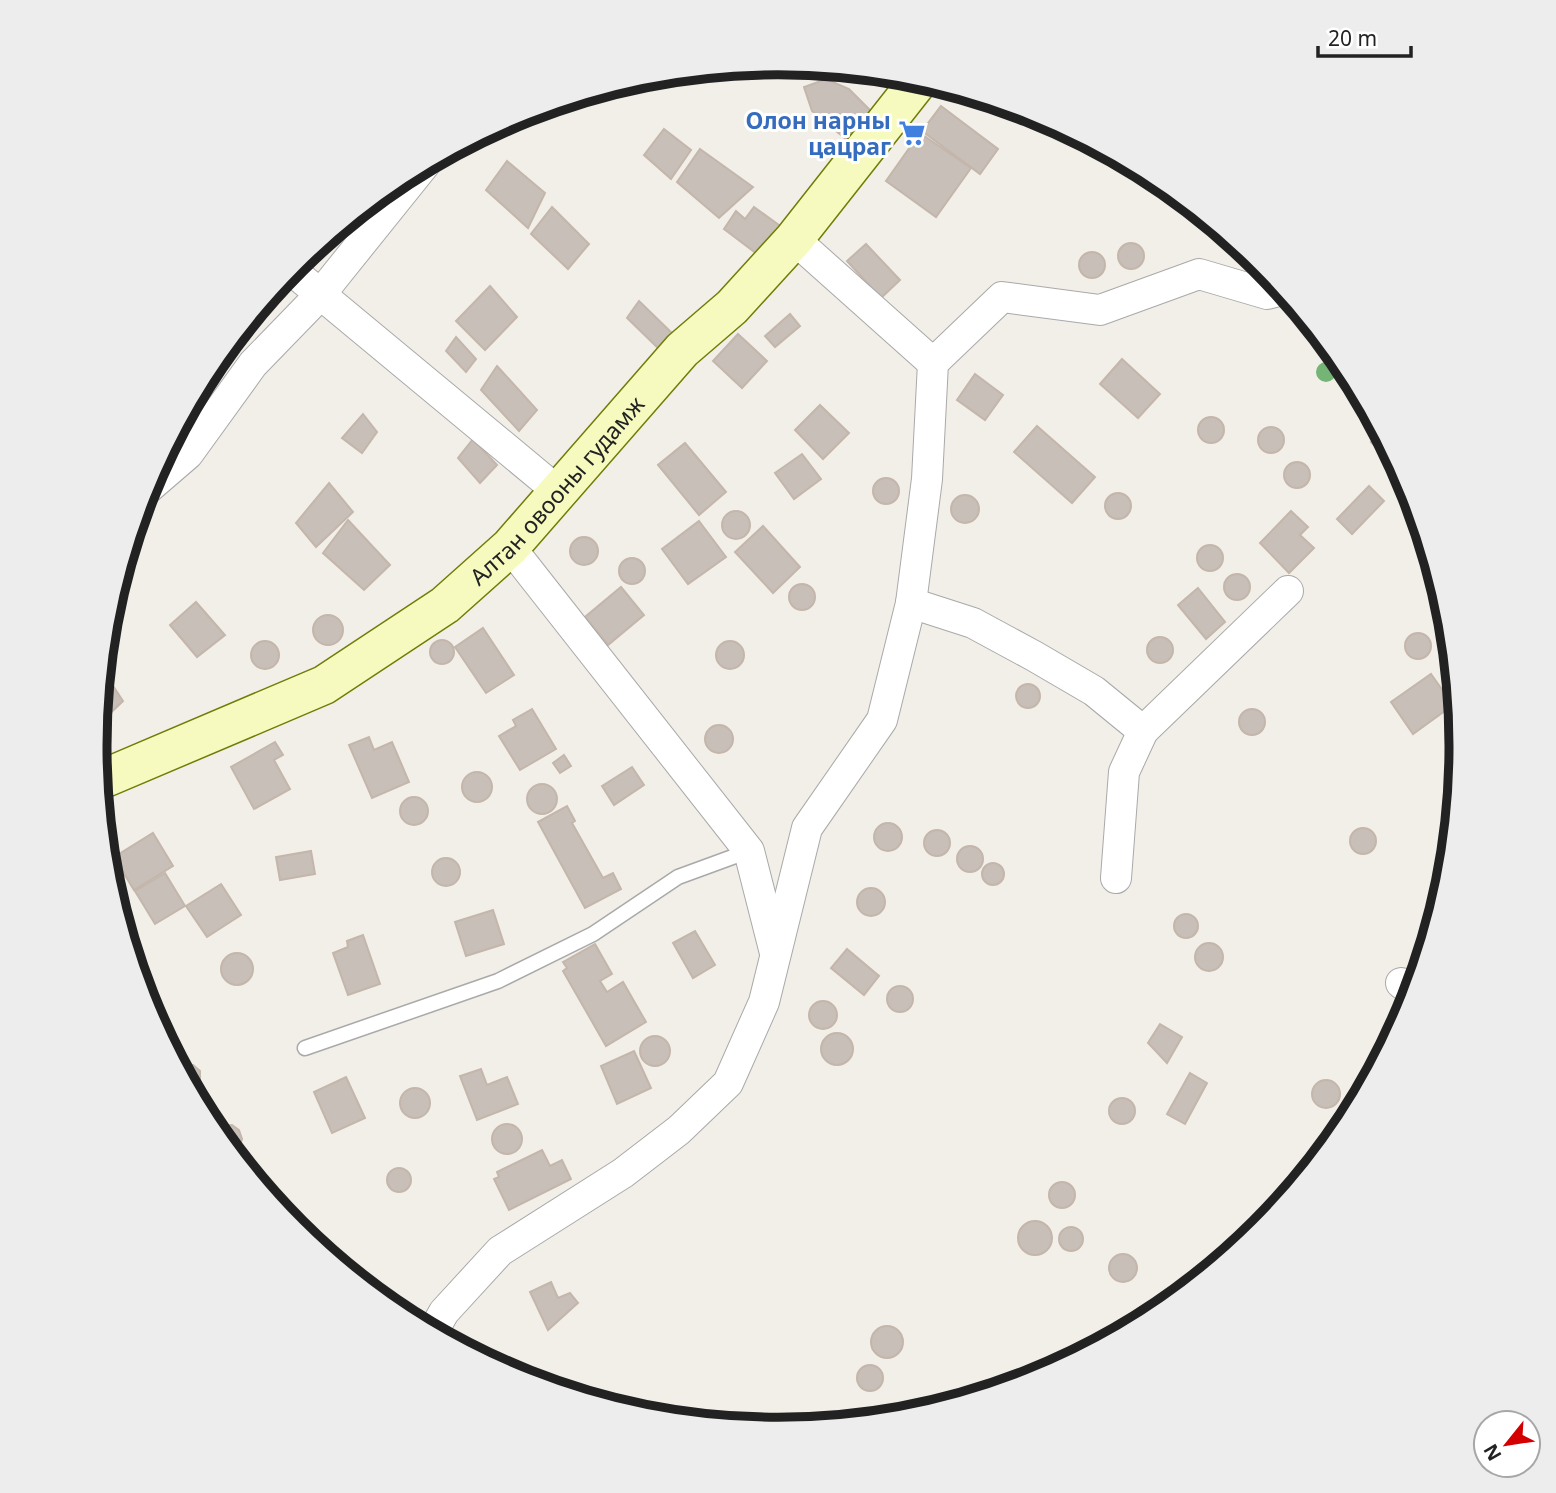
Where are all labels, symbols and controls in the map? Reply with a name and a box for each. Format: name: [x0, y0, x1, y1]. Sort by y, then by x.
scale bar: [1318, 14, 1411, 58]
text: 20 m: [1328, 24, 1377, 52]
place label: Олон нарны цацраг: [746, 104, 891, 162]
supermarket icon: Олон нарны цацраг: [897, 118, 927, 148]
street label: Алтан овооны гудамж: [462, 388, 651, 592]
north arrow: [1472, 1409, 1542, 1479]
text: N: [1477, 1439, 1507, 1466]

